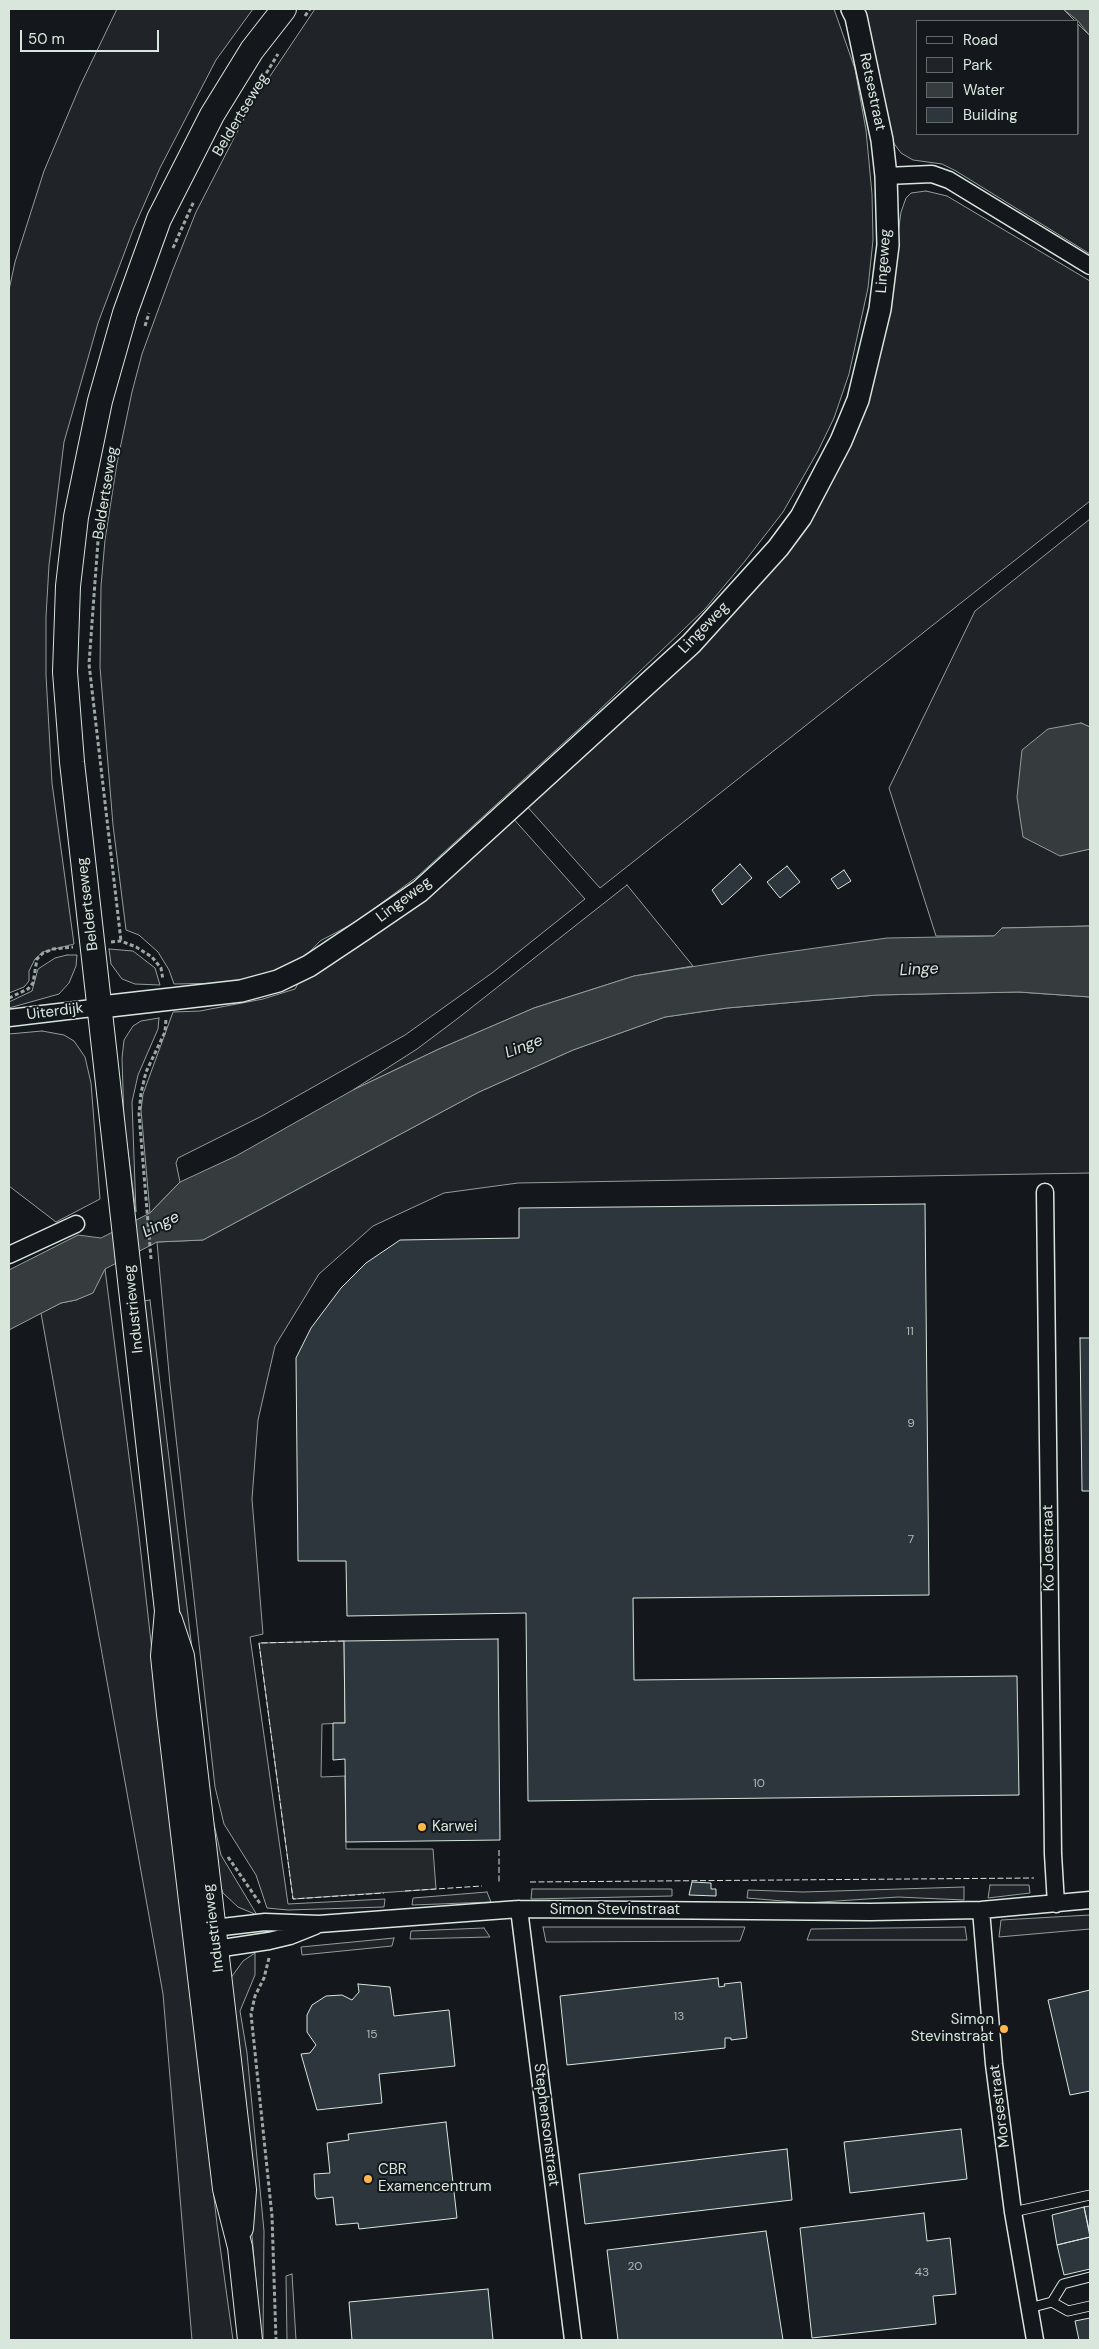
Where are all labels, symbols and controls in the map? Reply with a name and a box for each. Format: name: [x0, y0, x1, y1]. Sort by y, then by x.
scale bar: [22, 20, 161, 52]
legend: [916, 20, 1079, 135]
text: 50 m: [28, 29, 65, 49]
text: Road: [963, 30, 998, 50]
street label: Retsestraat: [855, 51, 889, 133]
text: Park: [963, 55, 993, 75]
street label: Beldertseweg: [209, 70, 273, 160]
text: Water: [963, 80, 1004, 100]
text: Building: [963, 105, 1018, 125]
street label: Lingeweg: [873, 228, 895, 294]
street label: Beldertseweg: [90, 445, 122, 541]
street label: Lingeweg: [675, 599, 733, 657]
street label: Beldertseweg: [73, 856, 103, 952]
street label: Lingeweg: [373, 873, 435, 927]
water label: Linge: [899, 959, 939, 981]
street label: Uiterdijk: [26, 1000, 84, 1024]
water label: Linge: [502, 1031, 546, 1063]
water label: Linge: [139, 1208, 183, 1242]
street label: Industrieweg: [120, 1264, 148, 1354]
house number: 11: [906, 1325, 914, 1339]
house number: 9: [907, 1417, 915, 1431]
street label: Ko Joestraat: [1039, 1504, 1059, 1592]
house number: 7: [908, 1533, 914, 1547]
house number: 10: [753, 1777, 765, 1791]
place label: Karwei: [432, 1818, 477, 1836]
marker: Karwei: [416, 1821, 428, 1833]
street label: Industrieweg: [200, 1883, 228, 1973]
street label: Simon Stevinstraat: [550, 1901, 680, 1919]
house number: 13: [674, 2010, 684, 2024]
place label: Simon Stevinstraat: [911, 2011, 994, 2046]
marker: Simon Stevinstraat: [998, 2023, 1010, 2035]
house number: 15: [366, 2028, 378, 2042]
street label: Stephensonstraat: [530, 2063, 562, 2187]
street label: Morsestraat: [986, 2063, 1014, 2149]
place label: CBR Examencentrum: [378, 2161, 492, 2196]
marker: CBR Examencentrum: [362, 2173, 374, 2185]
house number: 20: [628, 2260, 642, 2274]
house number: 43: [915, 2266, 929, 2280]

